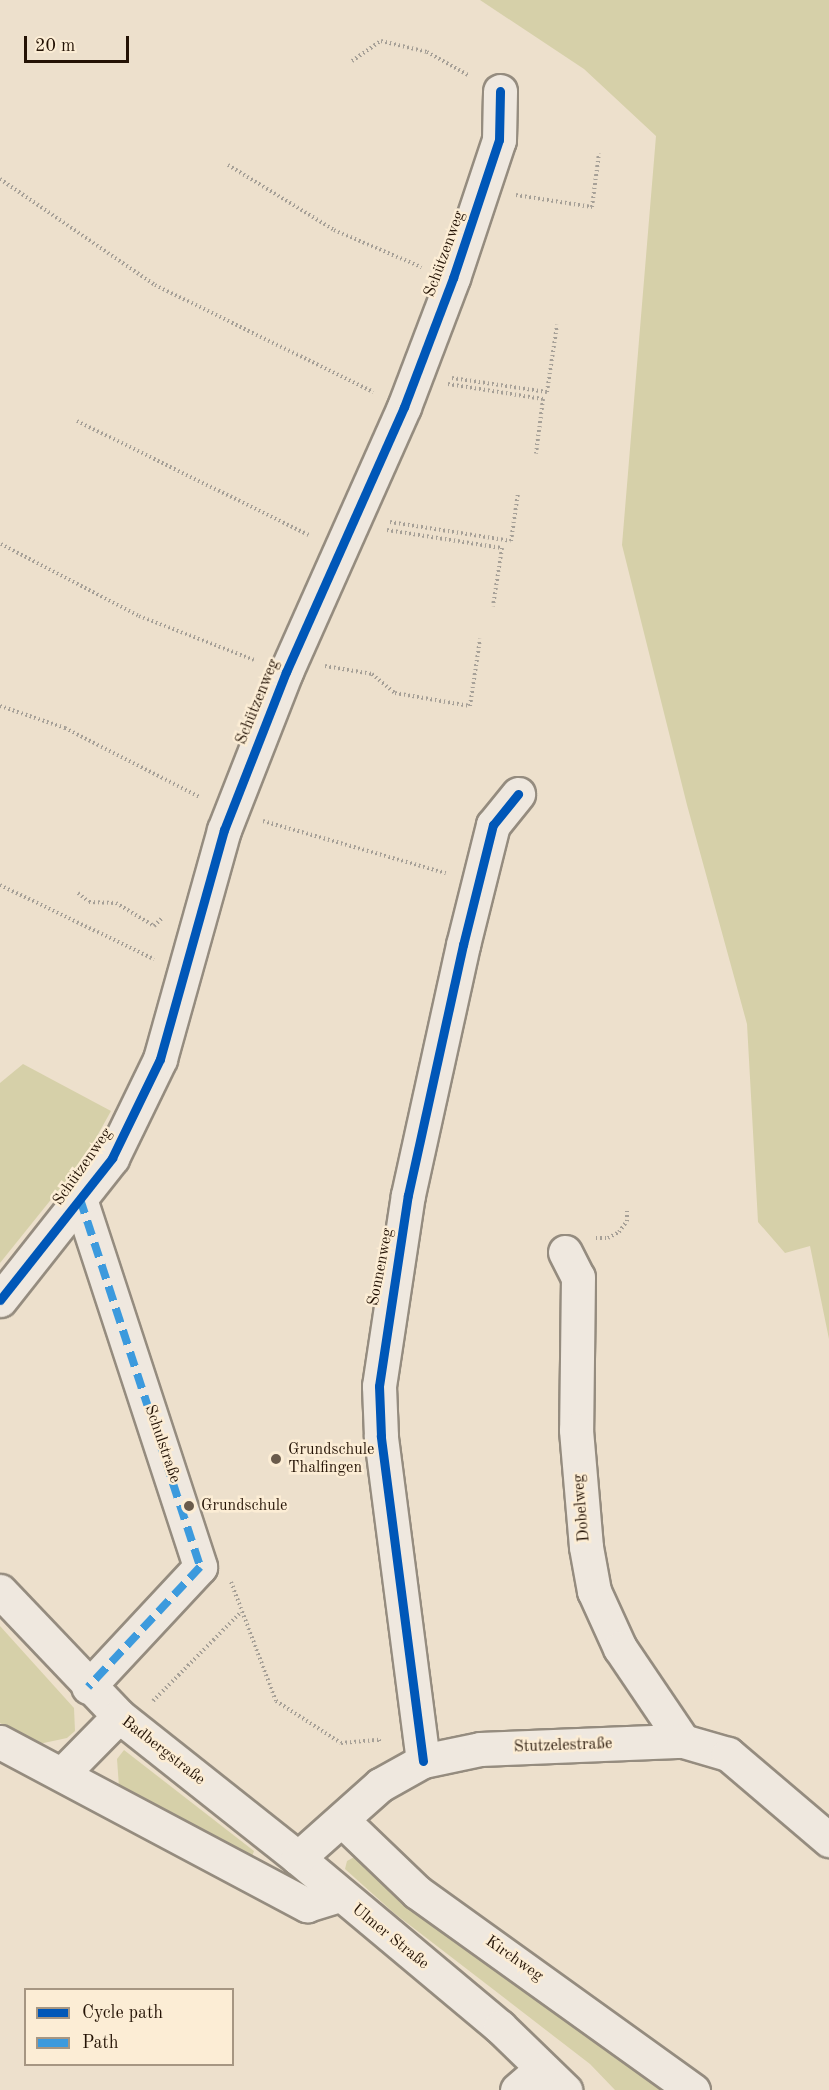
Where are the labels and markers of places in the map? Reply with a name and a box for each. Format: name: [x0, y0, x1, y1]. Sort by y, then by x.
place label: Grundschule Thalfingen: [288, 1440, 374, 1478]
marker: Grundschule Thalfingen: [269, 1452, 283, 1466]
place label: Grundschule: [201, 1496, 287, 1516]
marker: Grundschule: [182, 1499, 196, 1513]

